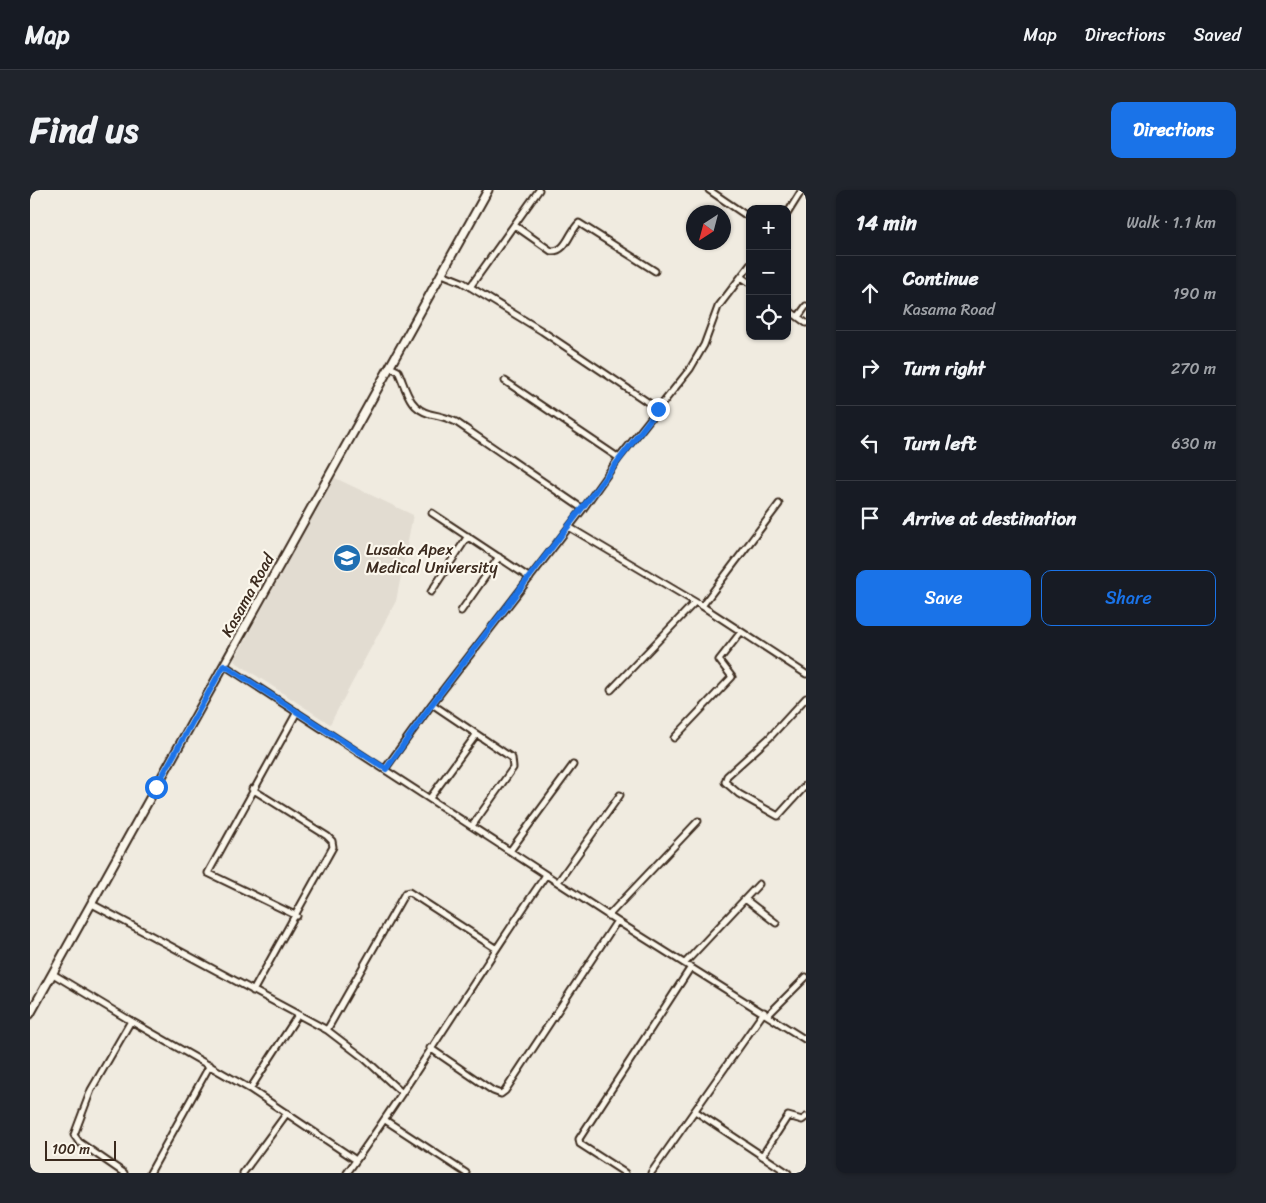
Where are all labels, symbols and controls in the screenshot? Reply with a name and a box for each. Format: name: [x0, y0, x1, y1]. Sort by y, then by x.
text: Map: [25, 14, 69, 56]
text: Map: [1024, 19, 1057, 51]
text: Directions: [1085, 19, 1166, 51]
text: Saved: [1194, 19, 1241, 51]
text: Find us: [30, 99, 138, 161]
button: Directions: [1111, 102, 1236, 158]
text: 14 min: [856, 204, 917, 242]
north arrow: [686, 205, 731, 250]
map controls: [746, 205, 791, 340]
button: +: [746, 205, 791, 250]
text: Walk · 1.1 km: [1126, 208, 1216, 237]
button: −: [746, 250, 791, 295]
text: Continue: [903, 262, 979, 295]
icon: ahead: [856, 279, 884, 307]
text: 190 m: [1173, 279, 1216, 308]
button: locate: [746, 295, 791, 340]
text: Kasama Road: [903, 295, 995, 324]
text: Turn right: [903, 352, 985, 385]
icon: right: [856, 354, 884, 382]
text: 270 m: [1171, 354, 1216, 383]
route end: [647, 398, 670, 421]
text: Turn left: [903, 427, 976, 460]
icon: left: [856, 429, 884, 457]
text: 630 m: [1172, 429, 1216, 458]
text: Arrive at destination: [903, 502, 1076, 535]
icon: arrive: [856, 504, 884, 532]
place label: Lusaka Apex Medical University: [366, 535, 498, 582]
school or university icon: Lusaka Apex Medical University: [332, 543, 362, 573]
street label: Kasama Road: [212, 547, 283, 642]
button: Save: [856, 570, 1031, 626]
button: Share: [1041, 570, 1216, 626]
route start: [145, 776, 168, 799]
text: 100 m: [52, 1137, 90, 1162]
scale bar: [45, 1138, 116, 1161]

